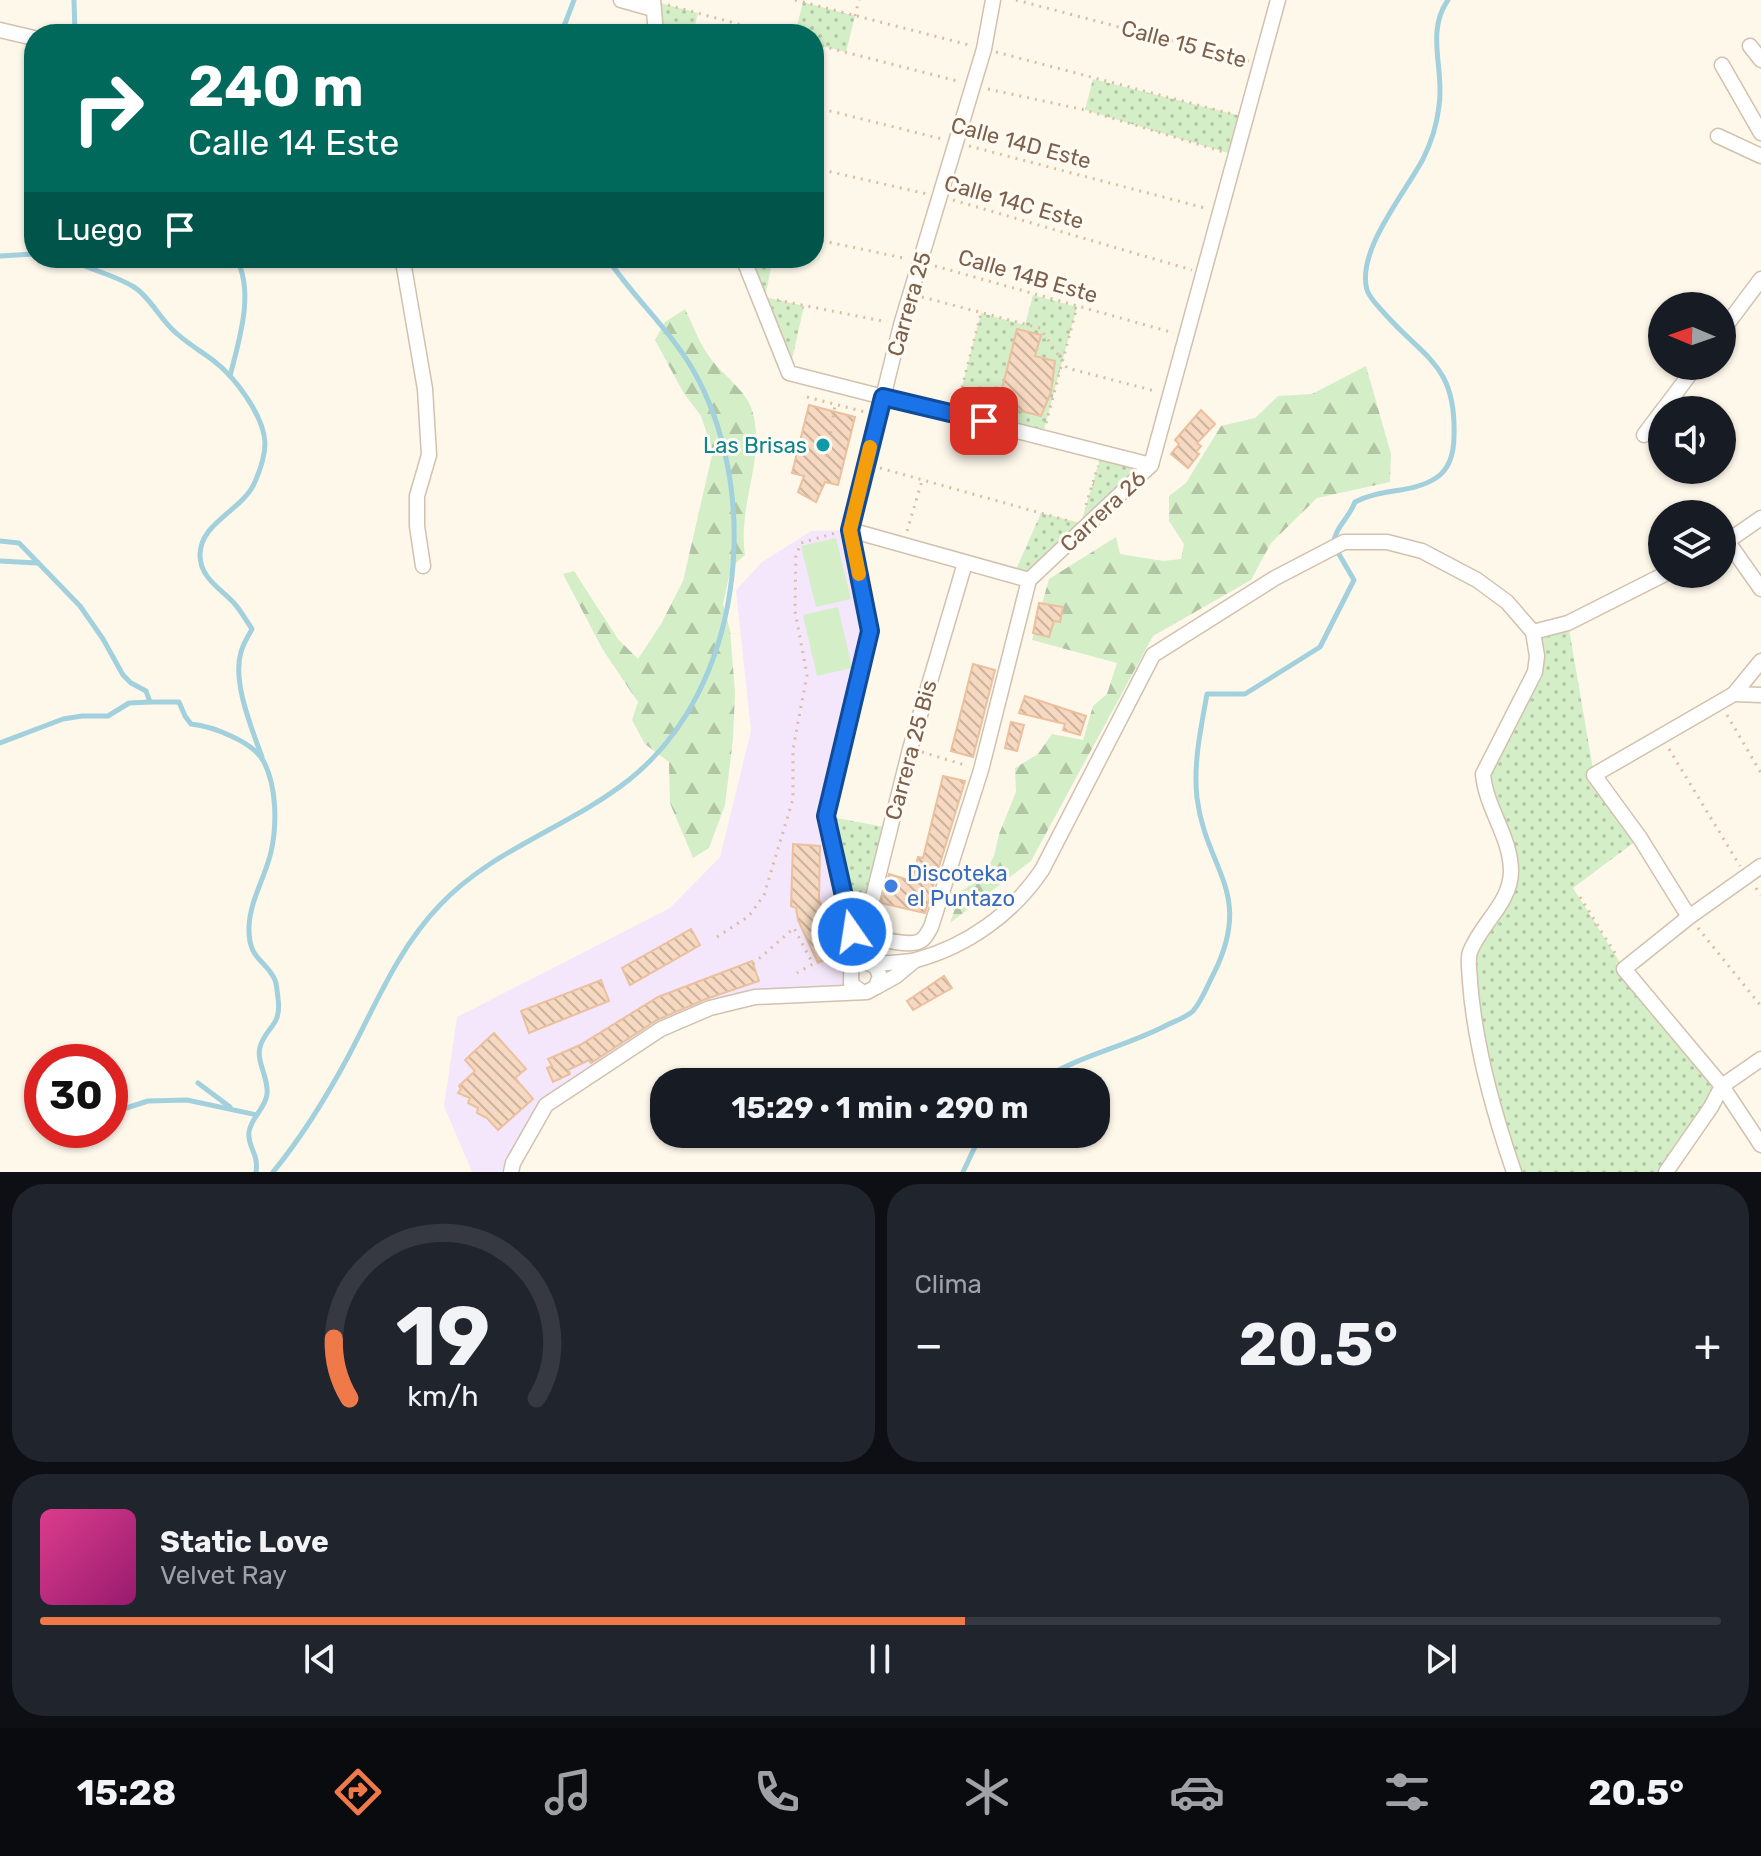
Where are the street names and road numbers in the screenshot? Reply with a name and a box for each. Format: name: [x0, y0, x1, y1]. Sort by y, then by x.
street label: Calle 15 Este: [1118, 14, 1250, 74]
street label: Calle 14D Este: [948, 111, 1094, 175]
street label: Calle 14C Este: [941, 169, 1087, 235]
street label: Calle 14B Este: [955, 243, 1101, 309]
street label: Carrera 25: [881, 249, 937, 359]
street label: Carrera 26: [1054, 464, 1152, 558]
street label: Carrera 25 Bis: [879, 677, 943, 823]

